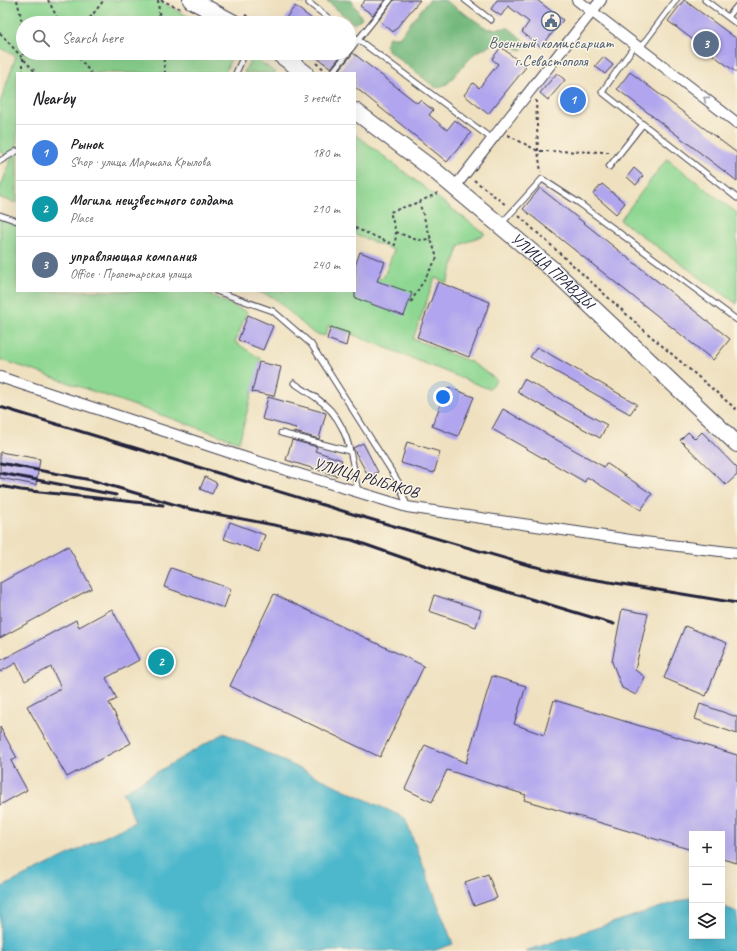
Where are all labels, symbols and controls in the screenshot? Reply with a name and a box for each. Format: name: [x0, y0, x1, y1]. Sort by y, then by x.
public building icon: Военный комиссариат г.Севастополя: [540, 10, 562, 32]
search box: [16, 16, 356, 60]
icon: search: [30, 27, 52, 49]
text: Search here: [62, 29, 123, 48]
pin: 3: [693, 29, 719, 59]
place label: Военный комиссариат г.Севастополя: [489, 33, 614, 71]
pin: 1: [560, 85, 586, 115]
text: Nearby: [32, 88, 75, 109]
text: 3 results: [302, 90, 340, 106]
one-way arrow: [703, 96, 710, 104]
text: Рынок: [70, 135, 103, 154]
text: 1: [42, 145, 48, 161]
text: 180 m: [312, 145, 340, 161]
text: Shop · улица Маршала Крылова: [70, 154, 210, 170]
text: Могила неизвестного солдата: [70, 191, 233, 210]
text: 2: [42, 201, 48, 217]
text: 210 m: [312, 201, 340, 217]
text: Place: [70, 210, 93, 226]
street label: УЛИЦА ПРАВДЫ: [506, 229, 600, 316]
text: управляющая компания: [70, 247, 196, 266]
text: 3: [42, 257, 48, 273]
text: 240 m: [312, 257, 340, 273]
text: Office · Пролетарская улица: [70, 266, 191, 282]
your location: [433, 387, 453, 407]
street label: УЛИЦА РЫБАКОВ: [311, 453, 423, 503]
pin: 2: [148, 647, 174, 677]
map controls: [689, 831, 725, 939]
button: +: [689, 831, 725, 867]
button: −: [689, 867, 725, 903]
button: layers: [689, 903, 725, 939]

